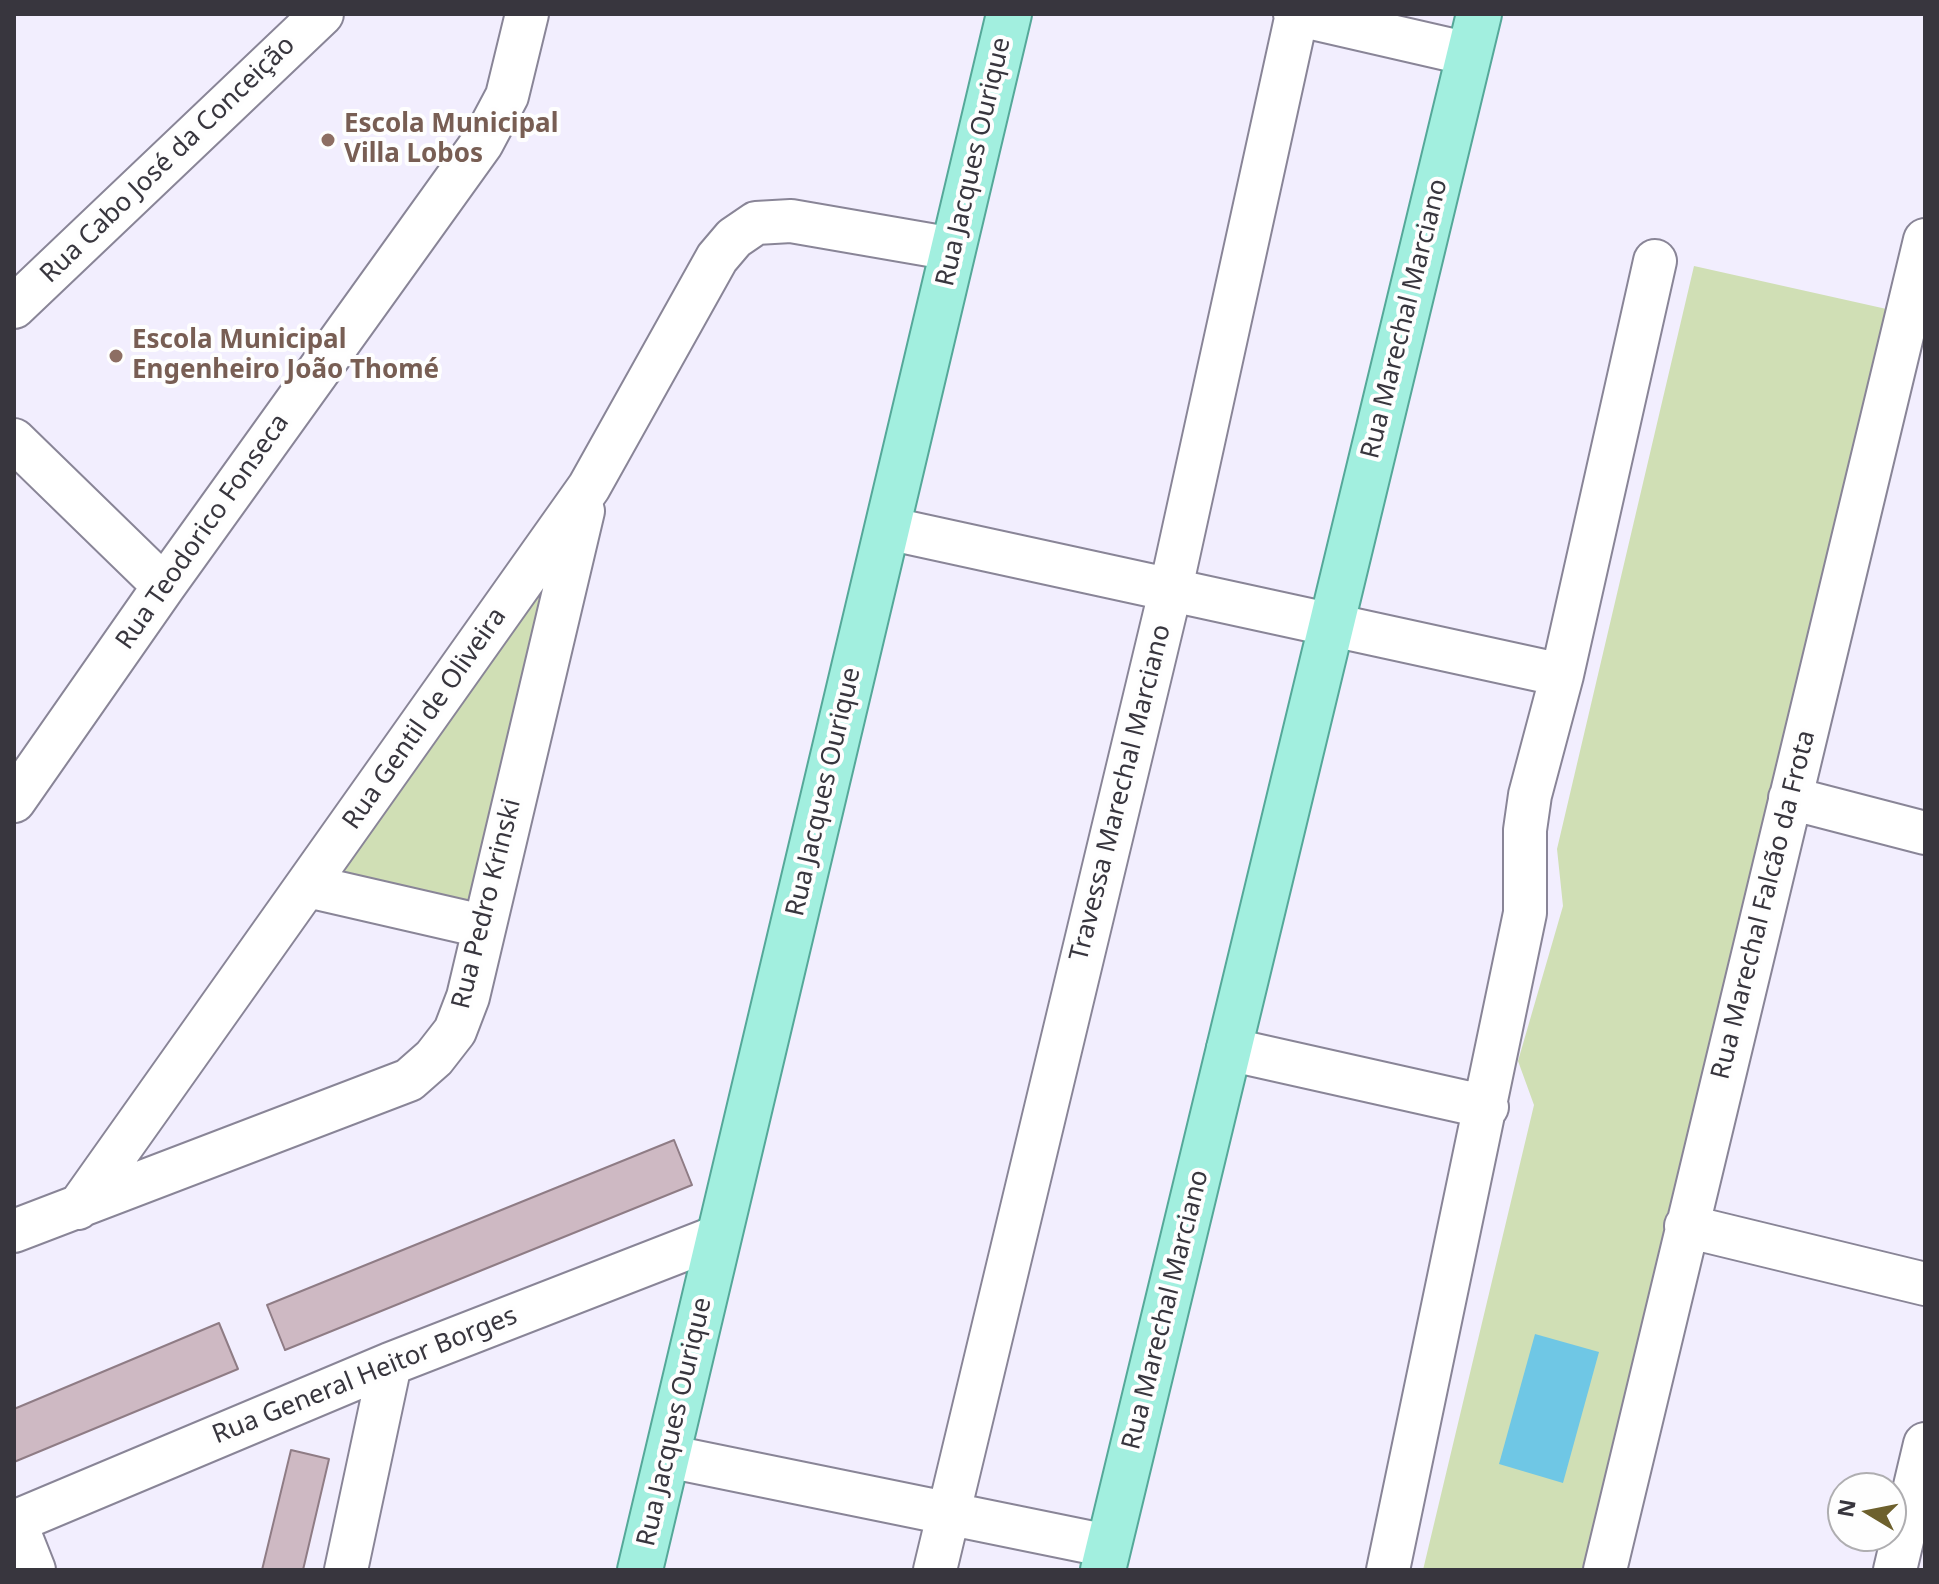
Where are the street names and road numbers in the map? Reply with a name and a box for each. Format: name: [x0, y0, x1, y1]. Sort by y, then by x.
street label: Rua Cabo José da Conceição: [34, 30, 302, 290]
street label: Rua Jacques Ourique: [930, 35, 1018, 289]
street label: Rua Marechal Marciano: [1355, 176, 1455, 462]
street label: Rua Teodorico Fonseca: [110, 408, 296, 656]
street label: Rua Gentil de Oliveira: [337, 602, 513, 836]
street label: Travessa Marechal Marciano: [1064, 622, 1178, 964]
street label: Rua Jacques Ourique: [780, 665, 868, 919]
street label: Rua Marechal Falcão da Frota: [1706, 727, 1822, 1083]
street label: Rua Pedro Krinski: [446, 796, 528, 1012]
street label: Rua Marechal Marciano: [1116, 1167, 1216, 1453]
street label: Rua Jacques Ourique: [631, 1295, 719, 1549]
street label: Rua General Heitor Borges: [208, 1301, 522, 1451]

